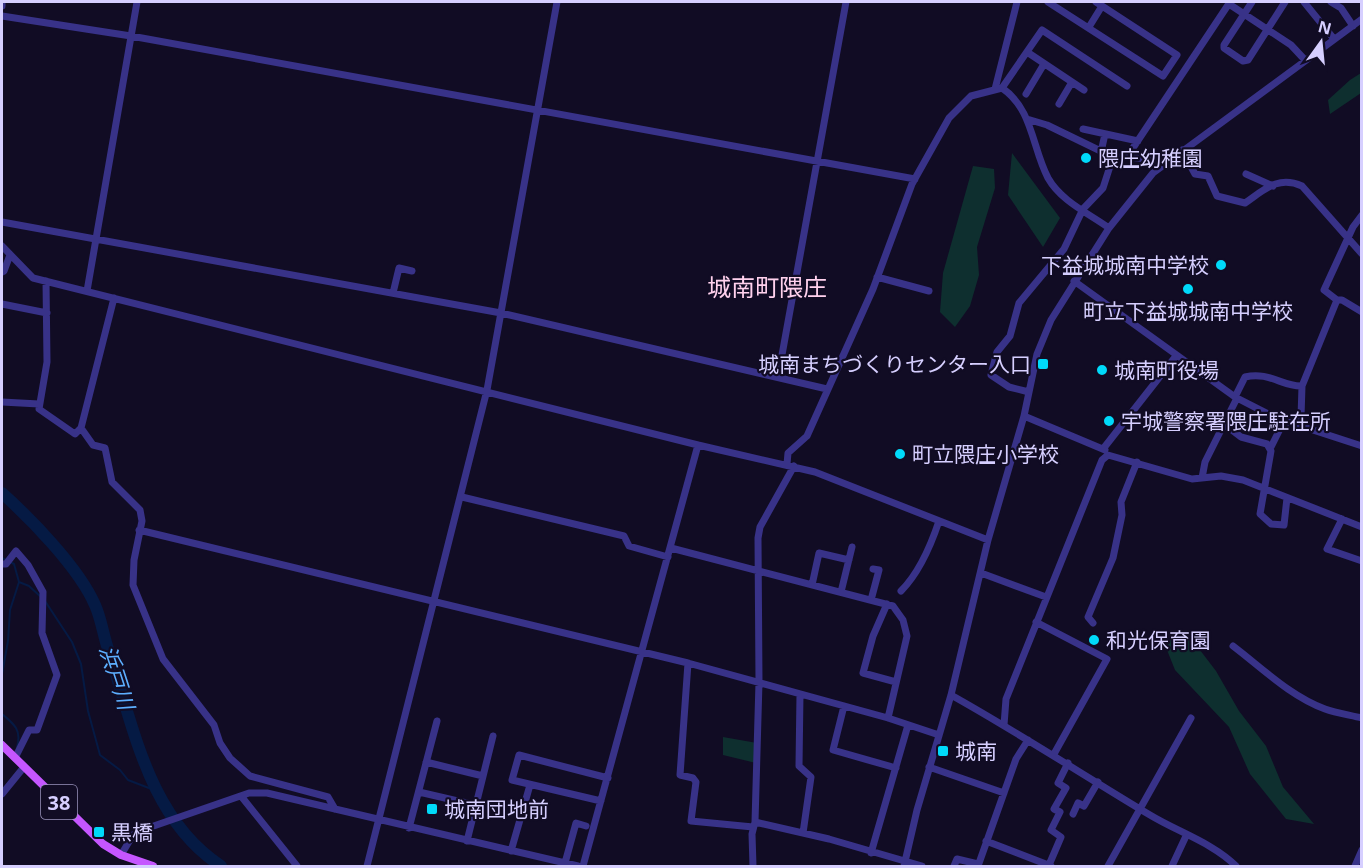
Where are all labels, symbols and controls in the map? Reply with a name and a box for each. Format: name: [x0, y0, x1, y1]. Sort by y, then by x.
north arrow: [1291, 12, 1351, 72]
text: N: [1316, 15, 1334, 40]
place label: 隈庄幼稚園: [1098, 144, 1203, 172]
marker: 隈庄幼稚園: [1079, 151, 1093, 165]
place label: 下益城城南中学校: [1041, 251, 1209, 279]
marker: 下益城城南中学校: [1214, 258, 1228, 272]
district label: 城南町隈庄: [707, 270, 827, 303]
marker: 町立下益城城南中学校: [1181, 282, 1195, 296]
place label: 町立下益城城南中学校: [1083, 297, 1293, 325]
place label: 城南まちづくりセンター入口: [758, 350, 1031, 378]
place label: 城南町役場: [1114, 356, 1219, 384]
marker: 城南まちづくりセンター入口: [1036, 357, 1050, 371]
marker: 城南町役場: [1095, 363, 1109, 377]
place label: 宇城警察署隈庄駐在所: [1121, 407, 1331, 435]
marker: 宇城警察署隈庄駐在所: [1102, 414, 1116, 428]
place label: 町立隈庄小学校: [912, 440, 1059, 468]
marker: 町立隈庄小学校: [893, 447, 907, 461]
place label: 和光保育園: [1106, 626, 1211, 654]
marker: 和光保育園: [1087, 633, 1101, 647]
water label: 浜戸川: [94, 641, 143, 715]
place label: 城南: [955, 737, 997, 765]
marker: 城南: [936, 744, 950, 758]
road number: 38: [41, 785, 77, 819]
place label: 城南団地前: [444, 795, 549, 823]
marker: 城南団地前: [425, 802, 439, 816]
place label: 黒橋: [111, 818, 153, 846]
marker: 黒橋: [92, 825, 106, 839]

